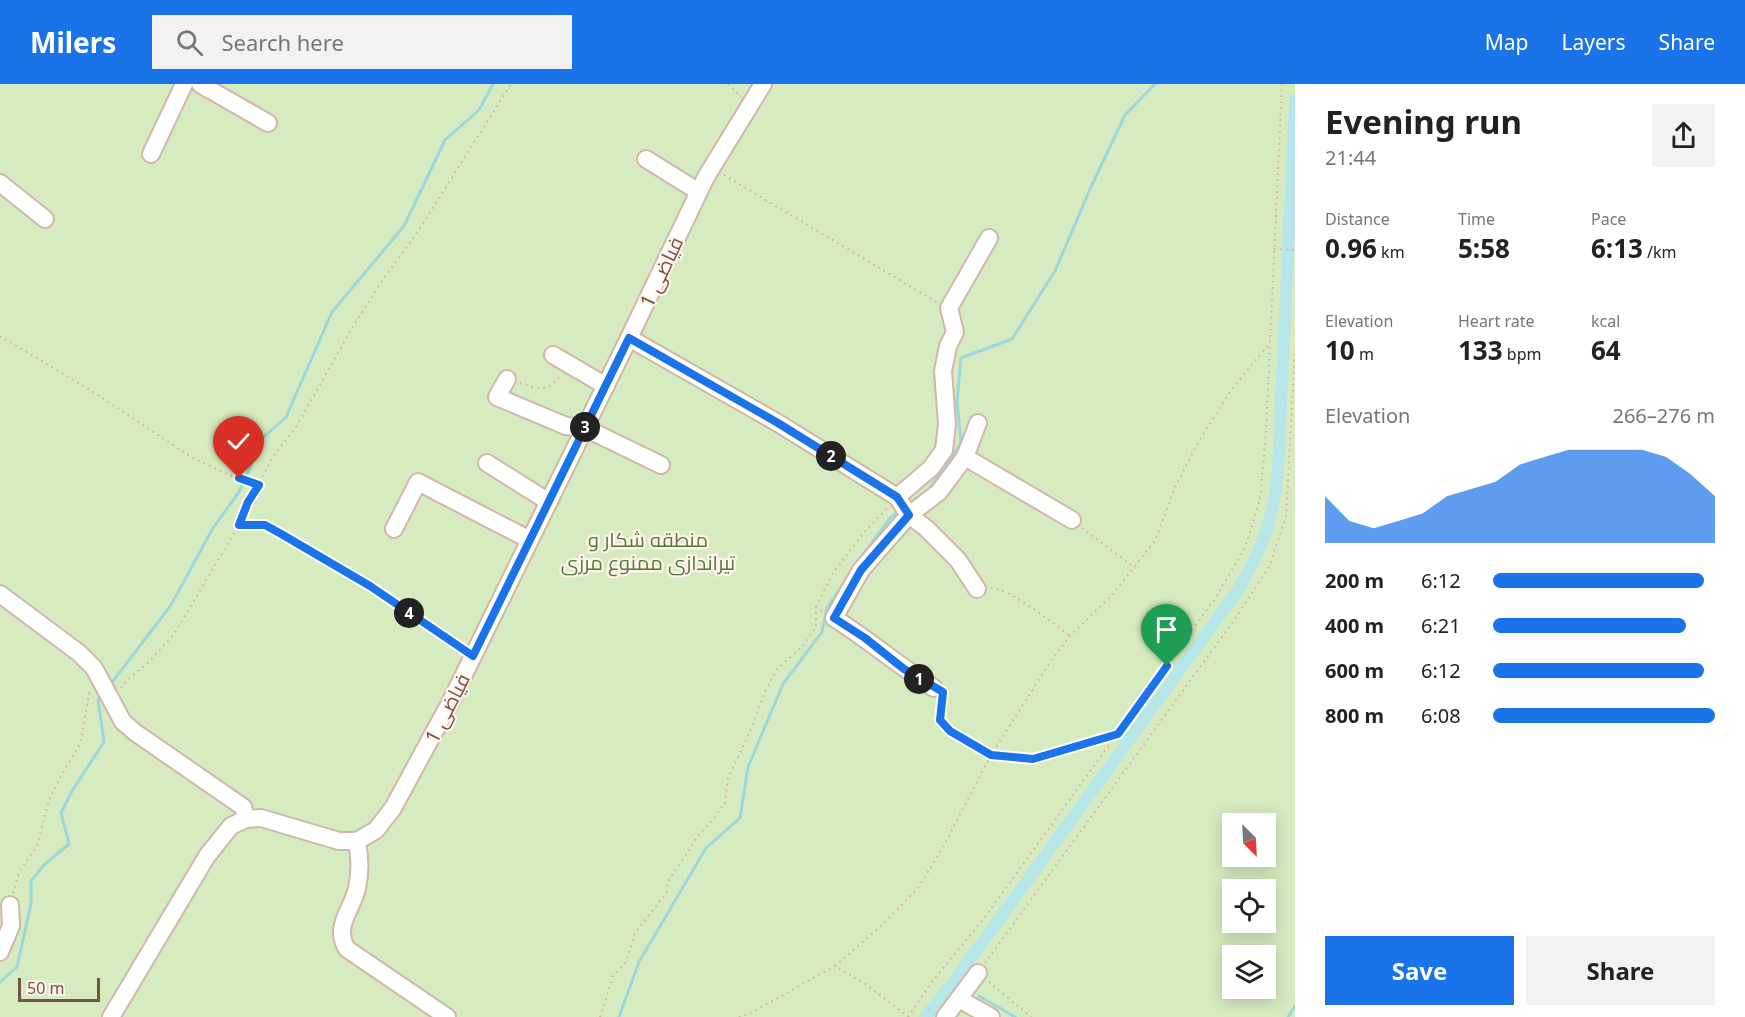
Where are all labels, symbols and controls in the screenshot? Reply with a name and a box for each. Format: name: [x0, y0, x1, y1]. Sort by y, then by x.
search box: [152, 15, 572, 69]
text: Milers: [30, 23, 116, 61]
icon: search: [173, 26, 206, 59]
text: Search here: [221, 27, 344, 57]
text: Map: [1485, 28, 1529, 56]
text: Layers: [1562, 28, 1626, 56]
text: Share: [1659, 28, 1715, 56]
text: Evening run: [1325, 99, 1522, 144]
button: share: [1652, 104, 1715, 167]
text: 21:44: [1325, 144, 1376, 171]
text: Distance: [1325, 208, 1390, 230]
text: Time: [1458, 208, 1495, 230]
text: Pace: [1591, 208, 1626, 230]
text: 0.96: [1325, 230, 1377, 266]
text: 5:58: [1458, 230, 1510, 266]
text: 6:13: [1591, 230, 1643, 266]
street label: فیاضی 1: [633, 232, 689, 312]
text: km: [1377, 241, 1405, 263]
text: /km: [1643, 241, 1677, 263]
text: Elevation: [1325, 310, 1393, 332]
text: Heart rate: [1458, 310, 1534, 332]
text: kcal: [1591, 310, 1620, 332]
text: 10: [1325, 332, 1355, 368]
text: 133: [1458, 332, 1503, 368]
text: 64: [1591, 332, 1621, 368]
text: m: [1355, 343, 1374, 365]
text: bpm: [1503, 343, 1541, 365]
text: Elevation: [1325, 402, 1410, 429]
text: 266–276 m: [1612, 402, 1715, 429]
pin: 3: [570, 412, 600, 442]
pin: [213, 416, 264, 478]
text: 3: [580, 416, 590, 438]
icon: check: [222, 425, 255, 458]
pin: 2: [816, 441, 846, 471]
text: 2: [826, 445, 836, 467]
park label: منطقه شکار و تیراندازی ممنوع مرزی: [561, 526, 736, 577]
text: 200 m: [1325, 567, 1384, 594]
text: 6:12: [1421, 567, 1461, 594]
pin: 4: [394, 598, 424, 628]
text: 4: [404, 602, 414, 624]
pin: [1141, 604, 1192, 666]
text: 400 m: [1325, 612, 1384, 639]
text: 6:21: [1421, 612, 1461, 639]
icon: arrive: [1150, 613, 1183, 646]
text: 600 m: [1325, 657, 1384, 684]
text: 6:12: [1421, 657, 1461, 684]
pin: 1: [904, 664, 934, 694]
text: 1: [914, 668, 924, 690]
street label: فیاضی 1: [418, 669, 476, 747]
text: 800 m: [1325, 702, 1384, 729]
text: 6:08: [1421, 702, 1461, 729]
north arrow: [1222, 813, 1276, 867]
map controls: [1222, 813, 1276, 999]
button: locate: [1222, 879, 1276, 933]
button: Save: [1325, 936, 1514, 1005]
button: Share: [1526, 936, 1715, 1005]
button: layers: [1222, 945, 1276, 999]
scale bar: [18, 975, 100, 1002]
text: 50 m: [27, 977, 64, 999]

